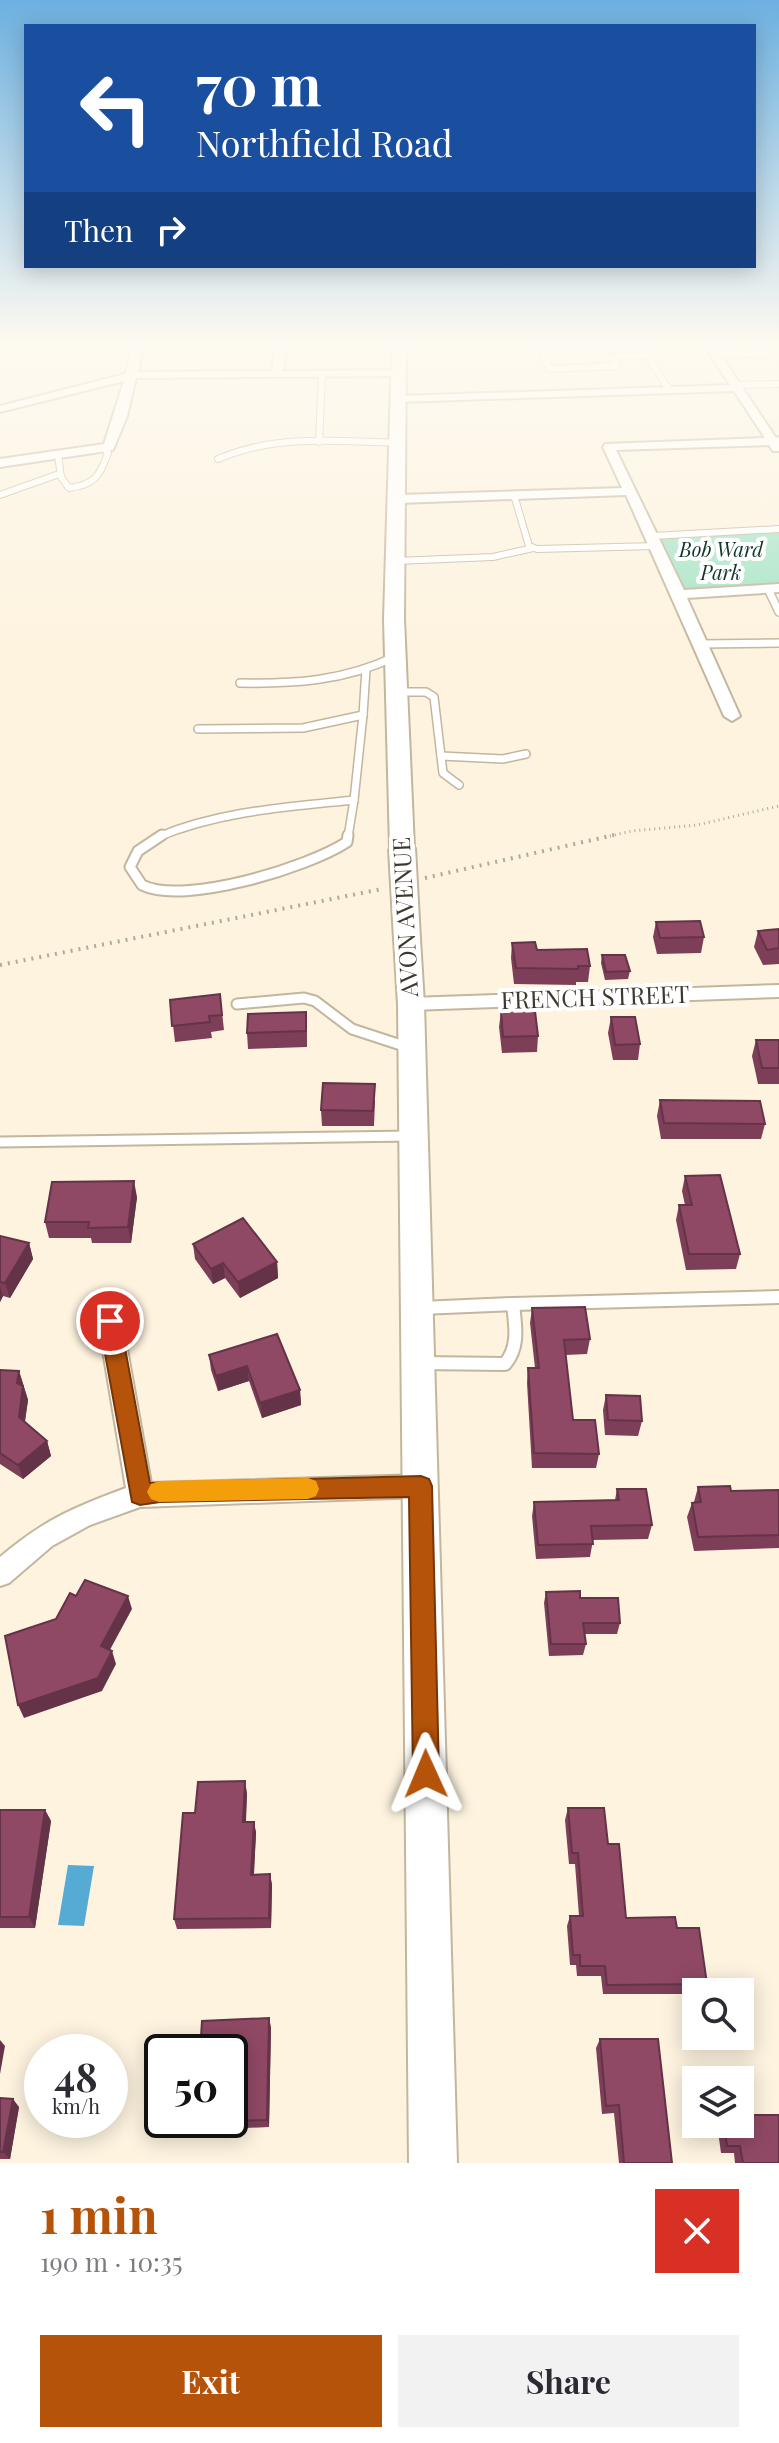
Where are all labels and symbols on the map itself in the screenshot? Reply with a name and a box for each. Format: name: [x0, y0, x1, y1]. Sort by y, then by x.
park label: Bob Ward Park: [678, 535, 764, 585]
street label: AVON AVENUE: [384, 836, 424, 999]
street label: FRENCH STREET: [500, 977, 690, 1015]
pin: [76, 1287, 144, 1355]
position arrow: [384, 1732, 468, 1816]
speed limit sign: 50: [144, 2034, 248, 2138]

